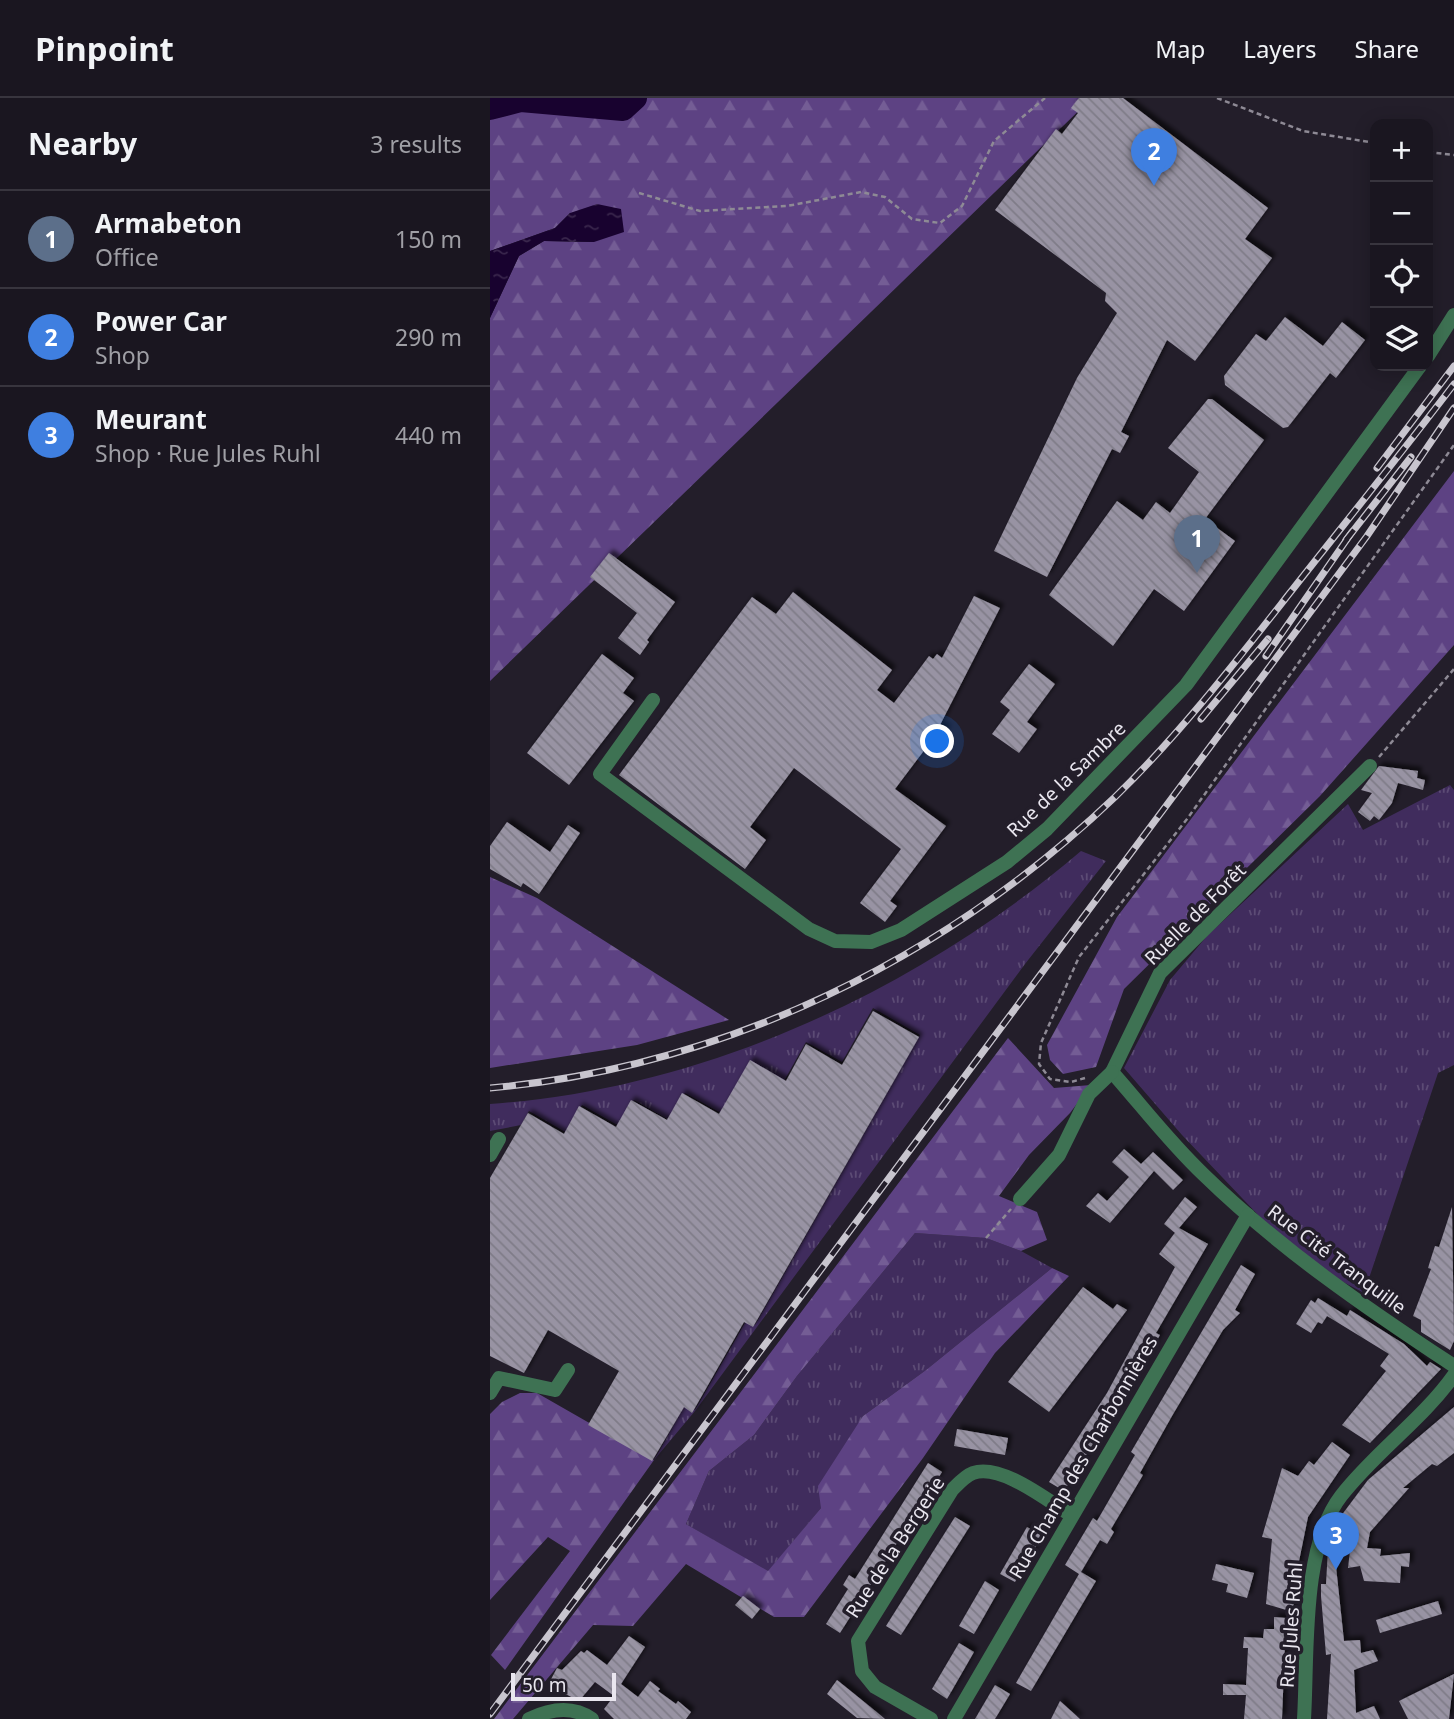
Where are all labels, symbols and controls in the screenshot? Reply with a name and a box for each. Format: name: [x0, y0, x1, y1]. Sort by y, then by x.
text: Pinpoint: [35, 26, 174, 71]
text: Map: [1155, 32, 1205, 65]
text: Layers: [1243, 32, 1317, 65]
text: Share: [1355, 32, 1419, 65]
map controls: [1370, 119, 1433, 371]
button: +: [1370, 119, 1433, 182]
text: Nearby: [28, 123, 137, 164]
text: 3 results: [370, 128, 462, 160]
pin: 2: [1131, 128, 1177, 186]
button: −: [1370, 182, 1433, 245]
text: Armabeton: [95, 205, 242, 241]
text: 1: [44, 223, 58, 255]
text: 150 m: [395, 223, 462, 255]
text: Office: [95, 241, 159, 273]
button: locate: [1370, 245, 1433, 308]
text: Power Car: [95, 303, 227, 339]
button: layers: [1370, 308, 1433, 371]
text: 2: [44, 321, 58, 353]
text: 290 m: [395, 321, 462, 353]
text: Shop: [95, 339, 150, 371]
text: Meurant: [95, 401, 207, 437]
text: 3: [44, 419, 58, 451]
text: 440 m: [395, 419, 462, 451]
text: Shop · Rue Jules Ruhl: [95, 437, 321, 469]
pin: 1: [1174, 515, 1220, 573]
street label: Rue de la Sambre: [1001, 716, 1131, 842]
your location: [920, 724, 954, 758]
street label: Ruelle de Forêt: [1139, 858, 1251, 970]
street label: Rue Cité Tranquille: [1262, 1198, 1412, 1320]
street label: Rue Champ des Charbonnières: [1003, 1331, 1163, 1583]
street label: Rue de la Bergerie: [840, 1471, 950, 1623]
pin: 3: [1313, 1512, 1359, 1570]
street label: Rue Jules Ruhl: [1274, 1561, 1308, 1689]
scale bar: [511, 1670, 616, 1702]
text: 50 m: [522, 1672, 566, 1698]

